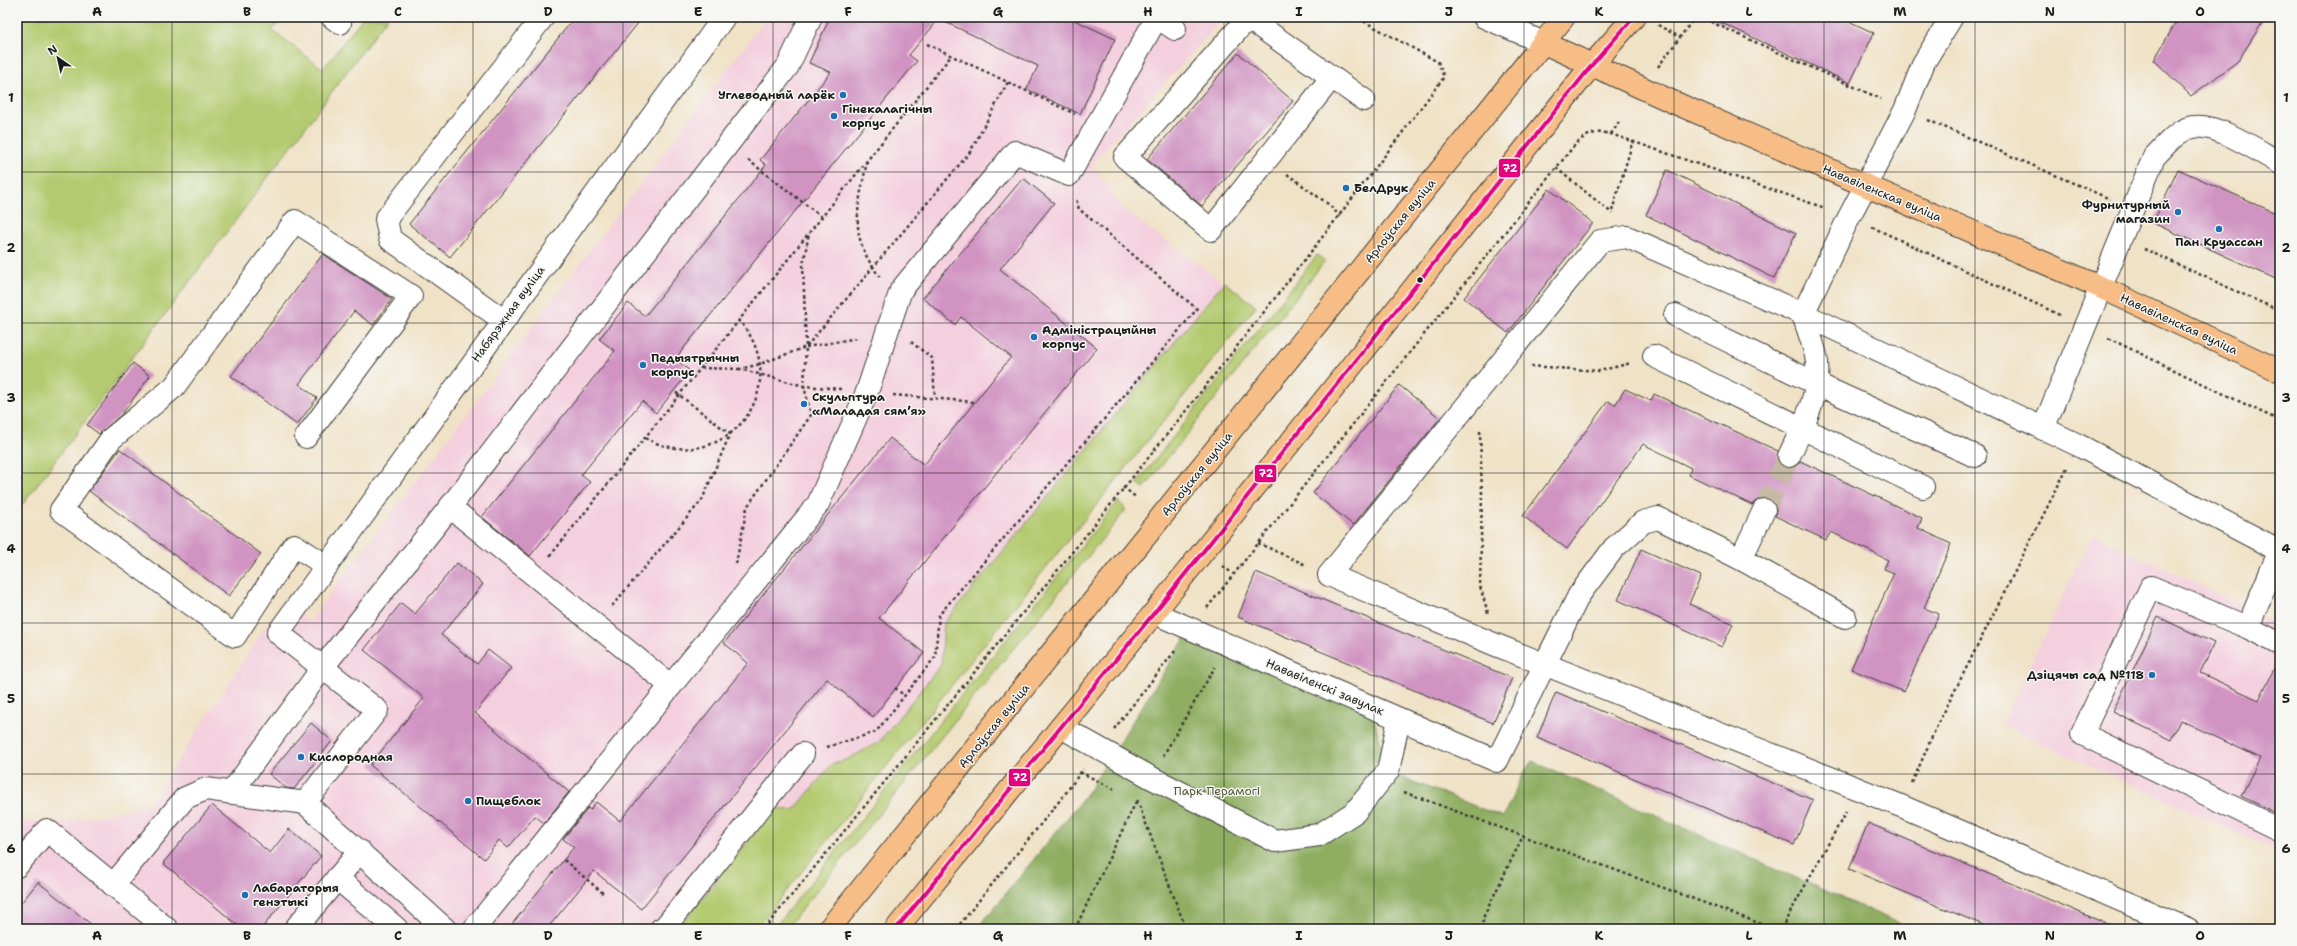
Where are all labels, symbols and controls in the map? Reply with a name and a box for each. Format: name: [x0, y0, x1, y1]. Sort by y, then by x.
text: A: [92, 3, 102, 20]
text: B: [243, 3, 251, 20]
text: C: [394, 3, 402, 20]
text: D: [543, 3, 553, 20]
text: E: [694, 3, 703, 20]
text: F: [844, 3, 852, 20]
text: G: [993, 3, 1004, 20]
text: H: [1143, 3, 1153, 20]
text: I: [1295, 3, 1303, 20]
text: J: [1445, 3, 1453, 20]
text: K: [1595, 3, 1604, 20]
text: L: [1745, 3, 1753, 20]
text: M: [1893, 3, 1907, 20]
text: N: [2045, 3, 2055, 20]
text: O: [2195, 3, 2205, 20]
north arrow: [38, 38, 78, 78]
text: N: [45, 41, 61, 59]
place label: Углеводный ларёк: [718, 87, 835, 103]
text: 1: [8, 89, 14, 106]
text: 1: [2283, 89, 2289, 106]
marker: Углеводный ларёк: [838, 90, 848, 100]
place label: Гінекалагічны корпус: [842, 101, 933, 131]
marker: Гінекалагічны корпус: [829, 111, 839, 121]
line badge: 72: [1498, 158, 1521, 178]
text: 72: [1503, 161, 1518, 176]
street label: Нававіленская вуліца: [1820, 161, 1945, 226]
street label: Арлоўская вуліца: [1361, 175, 1439, 267]
place label: БелДрук: [1354, 180, 1409, 196]
marker: БелДрук: [1341, 183, 1351, 193]
place label: Фурнитурный магазин: [2082, 197, 2171, 227]
marker: Фурнитурный магазин: [2173, 207, 2183, 217]
marker: Пан Круассан: [2214, 224, 2224, 234]
place label: Пан Круассан: [2175, 234, 2263, 250]
text: 2: [6, 239, 16, 256]
text: 2: [2281, 239, 2291, 256]
street label: Набярэжная вуліца: [468, 262, 549, 365]
unlabelled marker: [1415, 275, 1425, 285]
street label: Нававіленская вуліца: [2118, 290, 2241, 359]
place label: Адміністрацыйны корпус: [1042, 322, 1157, 352]
marker: Адміністрацыйны корпус: [1029, 332, 1039, 342]
place label: Педыятрычны корпус: [651, 350, 740, 380]
marker: Педыятрычны корпус: [638, 360, 648, 370]
text: 3: [6, 389, 16, 406]
place label: Скульптура «Маладая сямʼя»: [812, 389, 926, 419]
text: 3: [2281, 389, 2291, 406]
marker: Скульптура «Маладая сямʼя»: [799, 399, 809, 409]
street label: Арлоўская вуліца: [1158, 428, 1236, 520]
line badge: 72: [1254, 464, 1277, 483]
text: 72: [1259, 466, 1274, 481]
text: 4: [6, 540, 16, 557]
text: 4: [2281, 540, 2291, 557]
street label: Нававіленскі завулак: [1264, 655, 1387, 719]
place label: Дзіцячы сад №118: [2027, 667, 2144, 683]
marker: Дзіцячы сад №118: [2147, 670, 2157, 680]
street label: Арлоўская вуліца: [955, 680, 1033, 772]
text: 5: [7, 690, 15, 707]
text: 5: [2282, 690, 2290, 707]
place label: Кислородная: [309, 749, 393, 765]
marker: Кислородная: [296, 752, 306, 762]
line badge: 72: [1008, 768, 1031, 787]
text: 72: [1013, 770, 1028, 785]
park label: Парк Перамогі: [1174, 783, 1260, 799]
place label: Пищеблок: [476, 793, 542, 809]
marker: Пищеблок: [463, 796, 473, 806]
text: 6: [6, 840, 16, 857]
text: 6: [2281, 840, 2291, 857]
place label: Лабараторыя генэтыкі: [253, 880, 339, 910]
marker: Лабараторыя генэтыкі: [240, 890, 250, 900]
text: A: [92, 927, 102, 944]
text: B: [243, 927, 251, 944]
text: C: [394, 927, 402, 944]
text: D: [543, 927, 553, 944]
text: E: [694, 927, 703, 944]
text: F: [844, 927, 852, 944]
text: G: [993, 927, 1004, 944]
text: H: [1143, 927, 1153, 944]
text: I: [1295, 927, 1303, 944]
text: J: [1445, 927, 1453, 944]
text: K: [1595, 927, 1604, 944]
text: L: [1745, 927, 1753, 944]
text: M: [1893, 927, 1907, 944]
text: N: [2045, 927, 2055, 944]
text: O: [2195, 927, 2205, 944]

